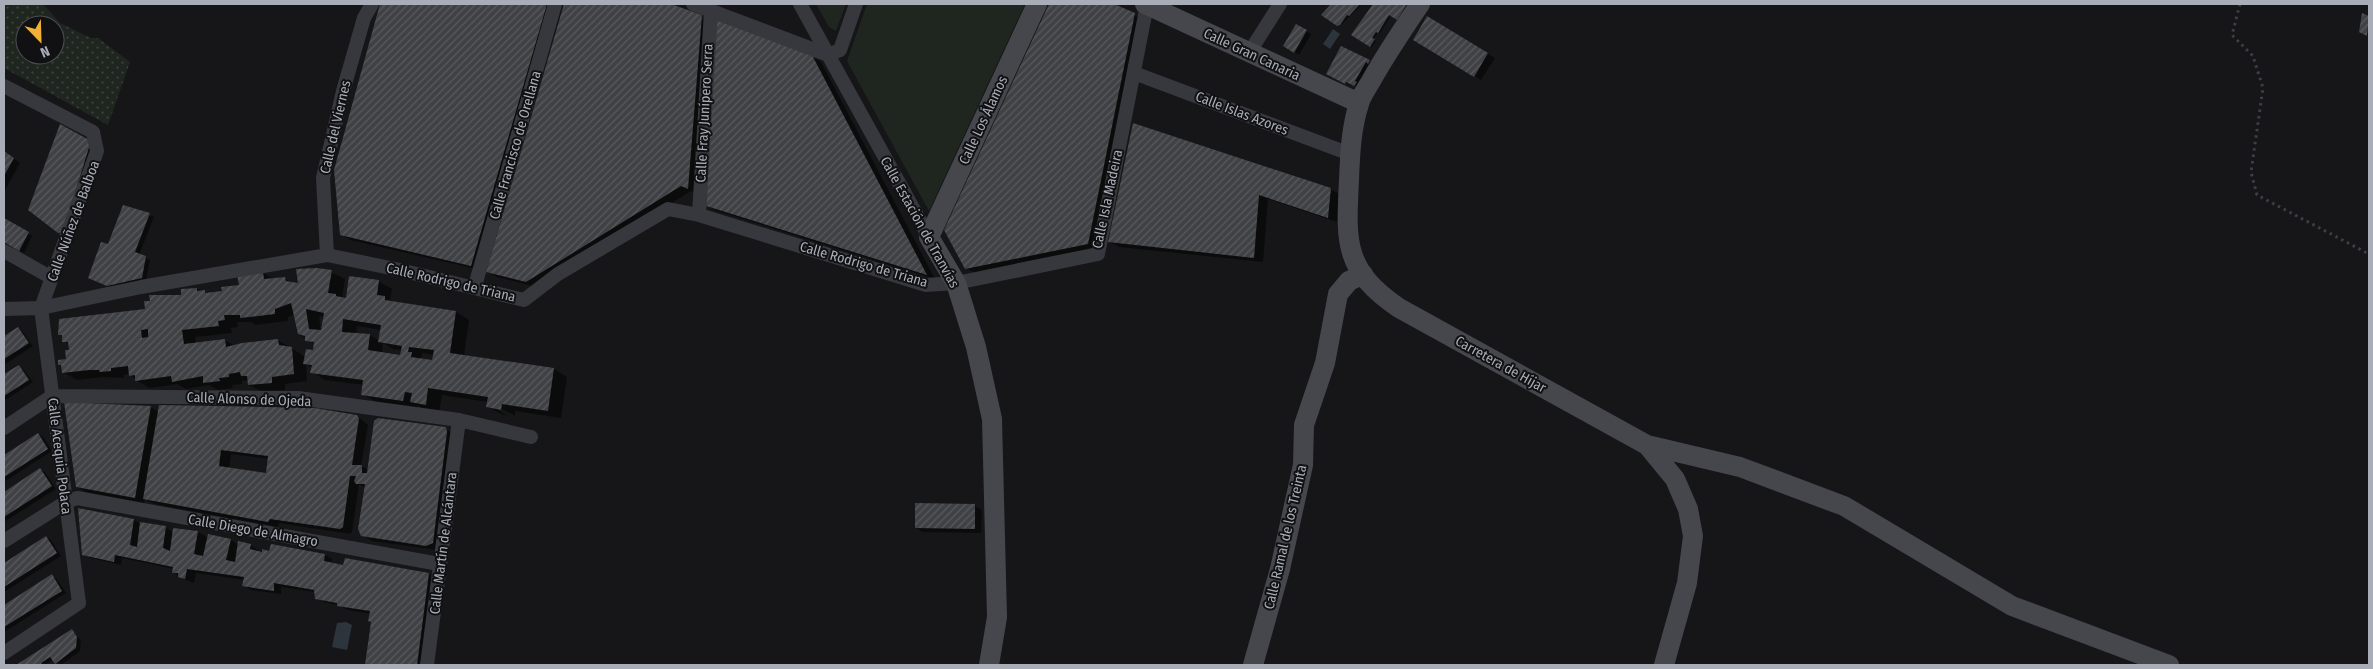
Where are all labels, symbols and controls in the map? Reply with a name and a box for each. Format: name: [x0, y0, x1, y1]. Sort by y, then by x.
north arrow: [15, 15, 65, 65]
street label: Calle Gran Canaria: [1201, 25, 1303, 84]
text: N: [38, 42, 52, 61]
street label: Calle Fray Junípero Serra: [692, 43, 717, 183]
street label: Calle Francisco de Orellana: [486, 69, 545, 221]
street label: Calle Los Álamos: [955, 73, 1011, 167]
street label: Calle del Viernes: [316, 79, 354, 175]
street label: Calle Islas Azores: [1193, 88, 1291, 139]
street label: Calle Isla Madeira: [1089, 148, 1126, 250]
street label: Calle Estación de Tranvías: [876, 154, 963, 291]
street label: Calle Núñez de Balboa: [44, 158, 103, 284]
street label: Calle Rodrigo de Triana: [798, 238, 930, 291]
street label: Calle Rodrigo de Triana: [385, 259, 517, 306]
street label: Carretera de Híjar: [1452, 332, 1549, 396]
street label: Calle Alonso de Ojeda: [186, 389, 312, 410]
street label: Calle Acequia Polaca: [44, 397, 75, 515]
street label: Calle Ramal de los Treinta: [1261, 463, 1310, 611]
street label: Calle Martín de Alcántara: [426, 471, 461, 615]
street label: Calle Diego de Almagro: [187, 511, 319, 550]

